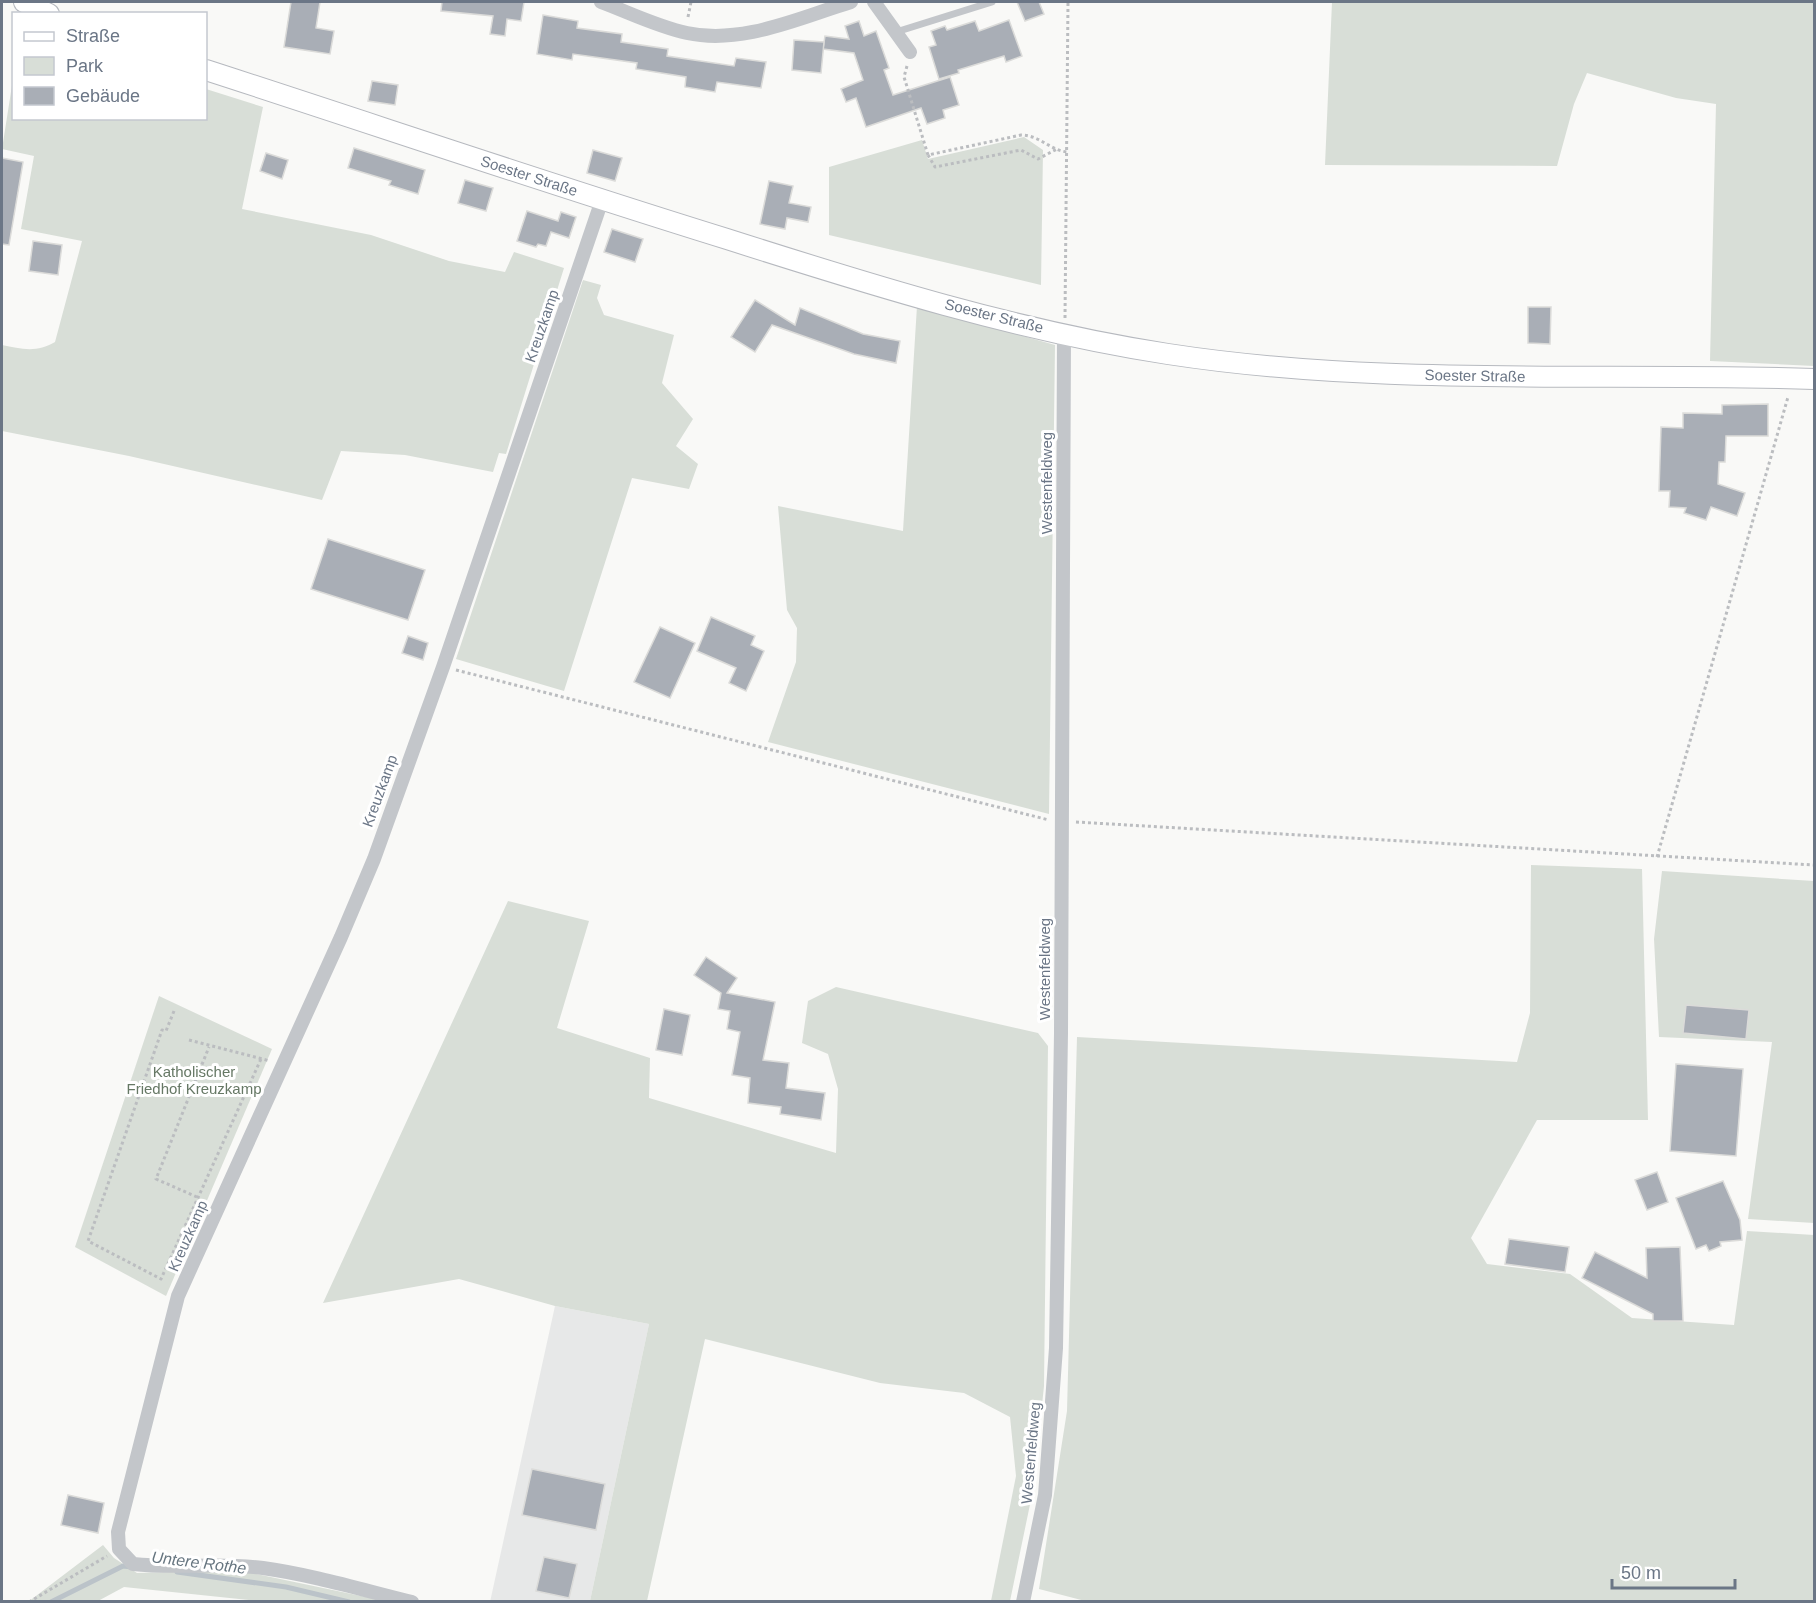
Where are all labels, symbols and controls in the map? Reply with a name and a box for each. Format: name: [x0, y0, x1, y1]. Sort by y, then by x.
legend: [12, 12, 207, 120]
text: Straße: [66, 26, 120, 46]
text: Park: [66, 56, 104, 76]
text: Gebäude: [66, 86, 140, 106]
street label: Soester Straße: [479, 152, 580, 199]
street label: Kreuzkamp: [521, 287, 562, 364]
street label: Soester Straße: [943, 295, 1045, 336]
street label: Soester Straße: [1424, 366, 1526, 385]
street label: Westenfeldweg: [1038, 432, 1055, 534]
street label: Kreuzkamp: [359, 752, 400, 829]
street label: Westenfeldweg: [1036, 918, 1053, 1020]
park label: Katholischer Friedhof Kreuzkamp: [126, 1063, 262, 1097]
street label: Kreuzkamp: [164, 1198, 211, 1274]
street label: Westenfeldweg: [1018, 1401, 1043, 1505]
water label: Untere Rothe: [151, 1548, 247, 1577]
scale bar: [1612, 1552, 1735, 1590]
text: 50 m: [1621, 1563, 1661, 1583]

